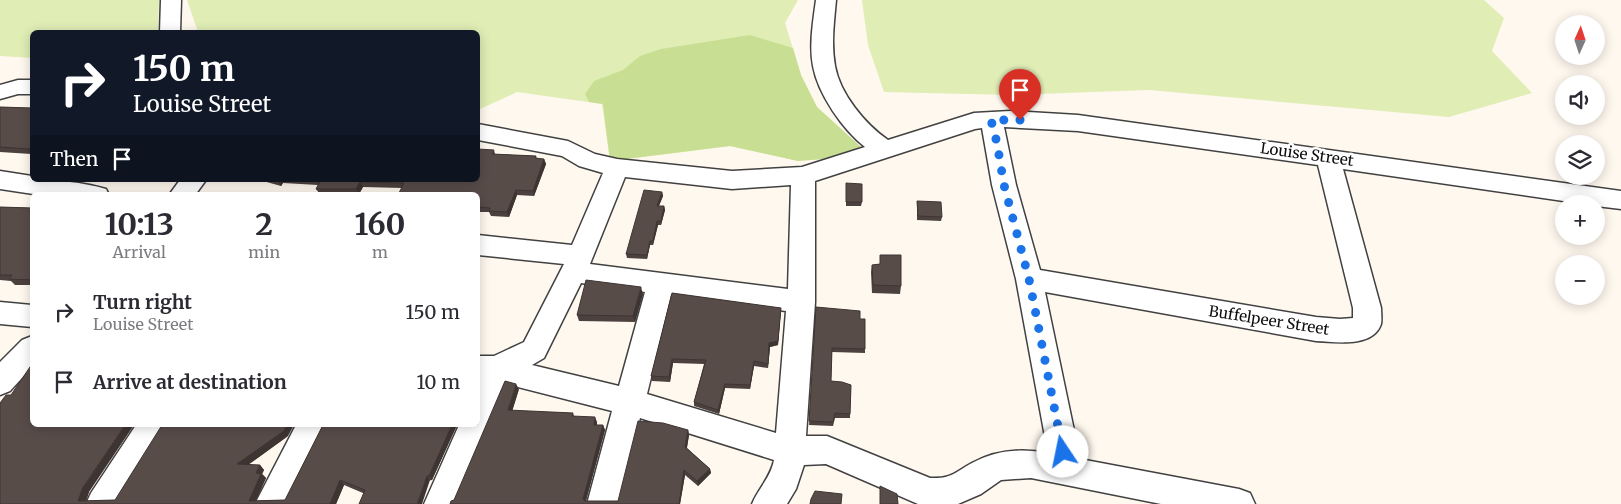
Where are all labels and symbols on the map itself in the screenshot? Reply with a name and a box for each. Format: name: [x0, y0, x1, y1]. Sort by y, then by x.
north arrow: [1555, 15, 1605, 65]
pin: [999, 69, 1041, 120]
street label: Louise Street: [1259, 138, 1355, 170]
street label: Buffelpeer Street: [1207, 301, 1331, 339]
position arrow: [1036, 425, 1088, 477]

